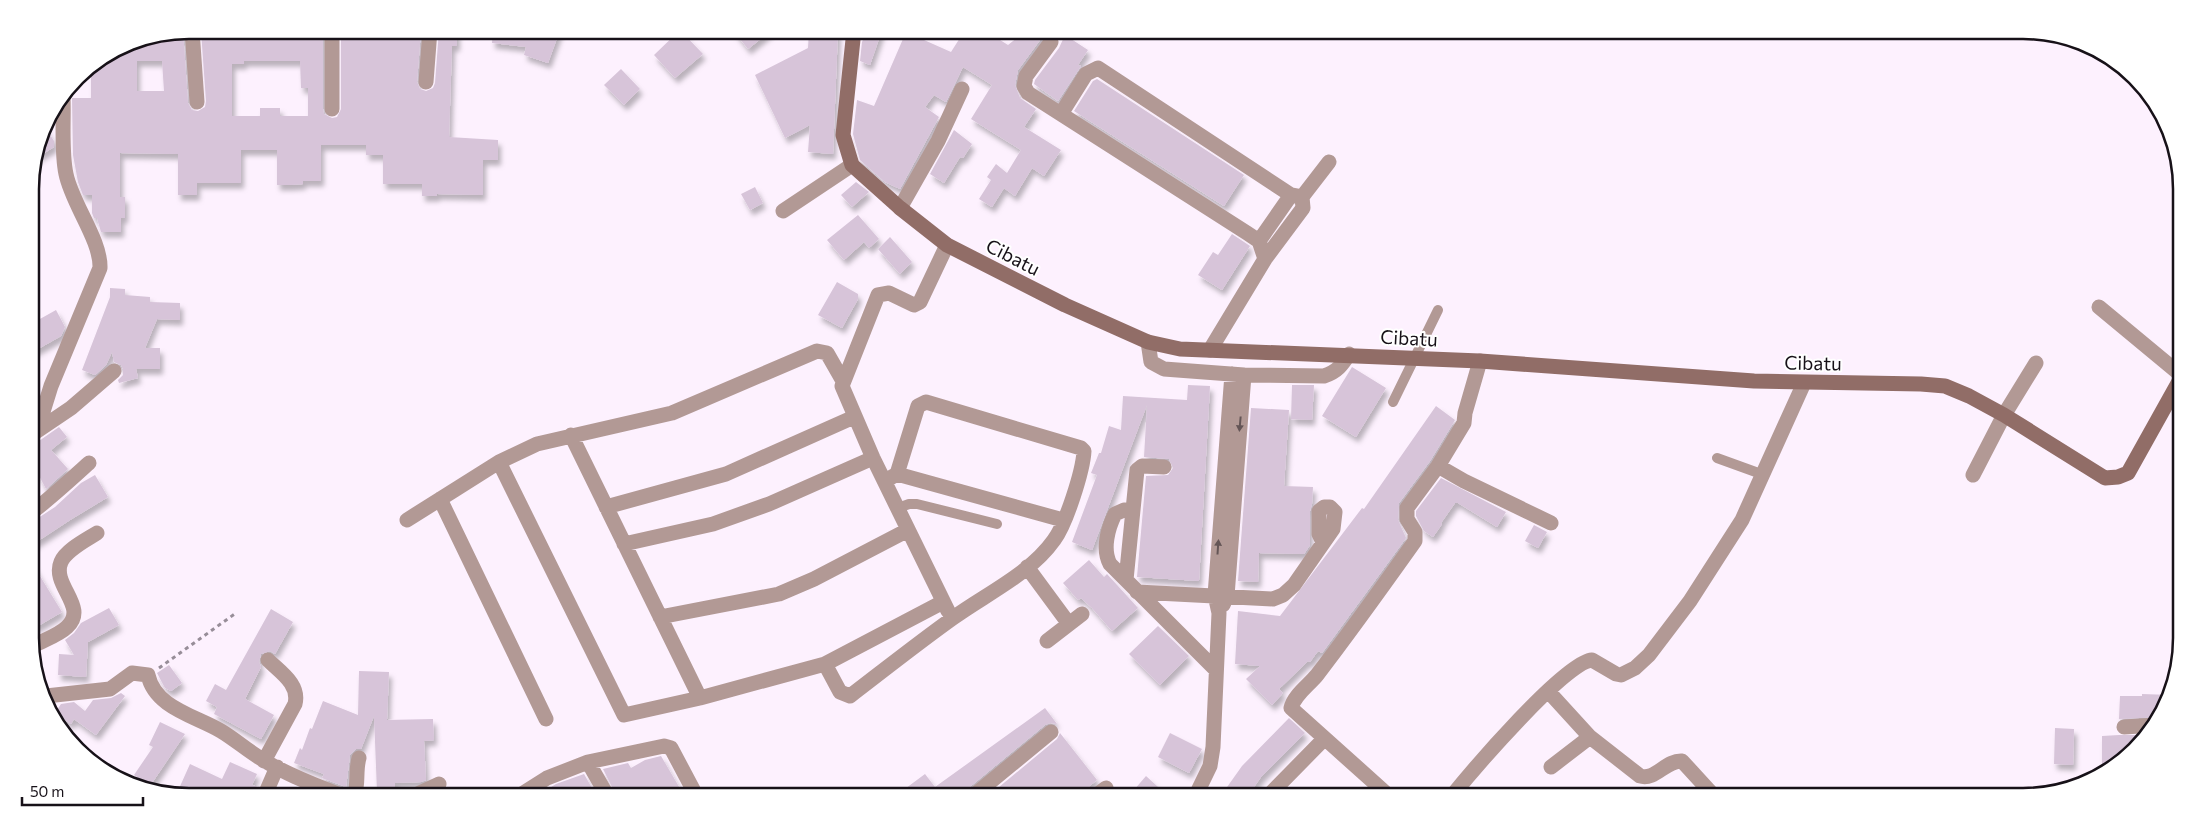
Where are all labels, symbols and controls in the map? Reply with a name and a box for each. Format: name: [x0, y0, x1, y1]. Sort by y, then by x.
street label: Cibatu: [982, 233, 1044, 280]
street label: Cibatu: [1380, 325, 1438, 350]
street label: Cibatu: [1784, 351, 1842, 374]
one-way arrow: [1236, 416, 1244, 432]
one-way arrow: [1215, 539, 1223, 555]
scale bar: [22, 774, 144, 806]
text: 50 m: [30, 782, 64, 800]

